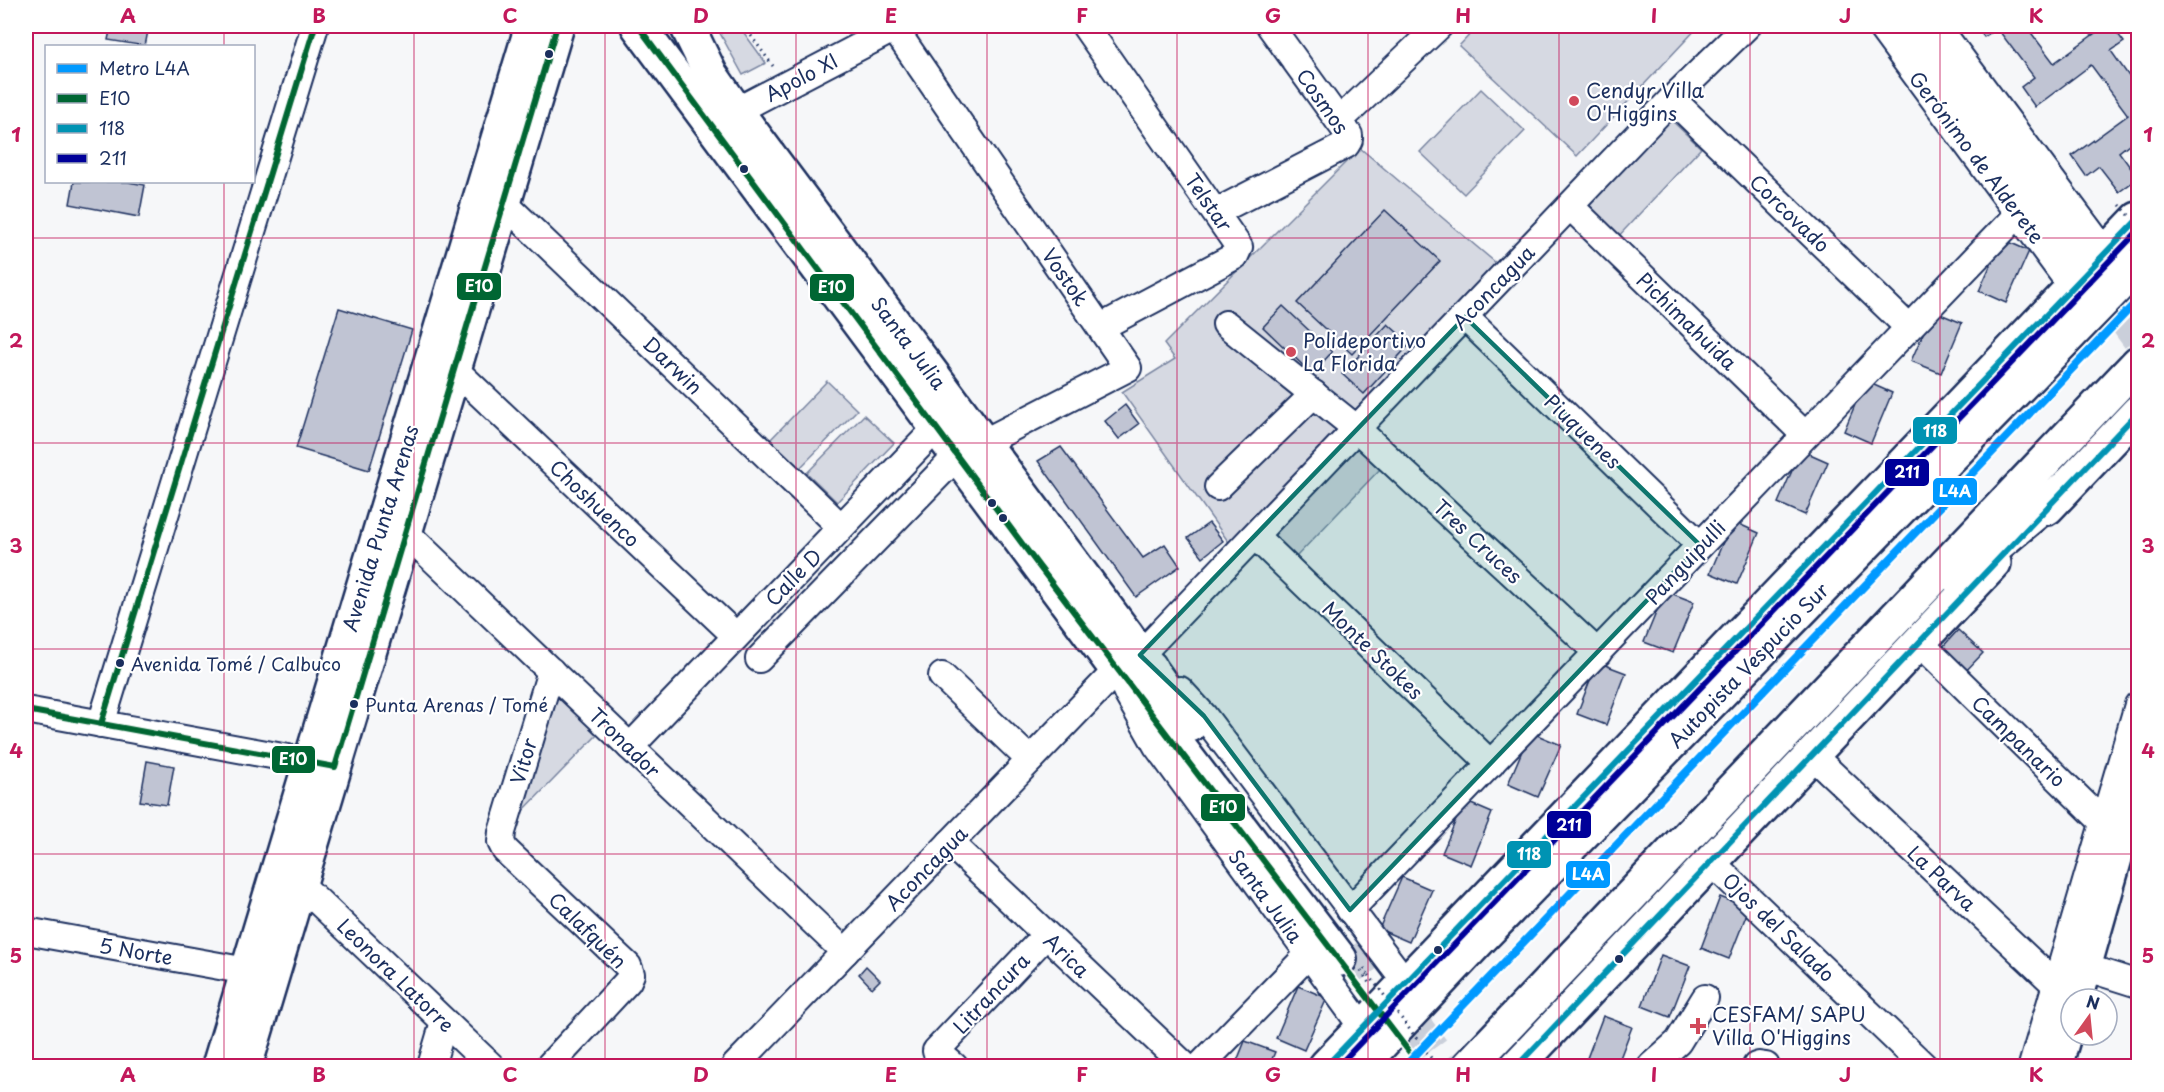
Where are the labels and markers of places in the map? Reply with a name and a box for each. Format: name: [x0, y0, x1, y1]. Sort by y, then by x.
unlabelled marker: [543, 48, 555, 60]
place label: Cendyr Villa O'Higgins: [1586, 75, 1705, 128]
marker: Cendyr Villa O'Higgins: [1567, 94, 1581, 108]
unlabelled marker: [738, 163, 750, 175]
place label: Polideportivo La Florida: [1303, 325, 1426, 378]
marker: Polideportivo La Florida: [1284, 345, 1298, 359]
unlabelled marker: [986, 497, 998, 509]
unlabelled marker: [997, 512, 1009, 524]
place label: Avenida Tomé / Calbuco: [131, 650, 341, 677]
marker: Avenida Tomé / Calbuco: [114, 657, 126, 669]
place label: Punta Arenas / Tomé: [365, 691, 548, 718]
marker: Punta Arenas / Tomé: [348, 698, 360, 710]
unlabelled marker: [1432, 944, 1444, 956]
unlabelled marker: [1613, 953, 1625, 965]
place label: CESFAM/ SAPU Villa O'Higgins: [1712, 999, 1866, 1052]
marker: CESFAM/ SAPU Villa O'Higgins: [1689, 1017, 1707, 1035]

